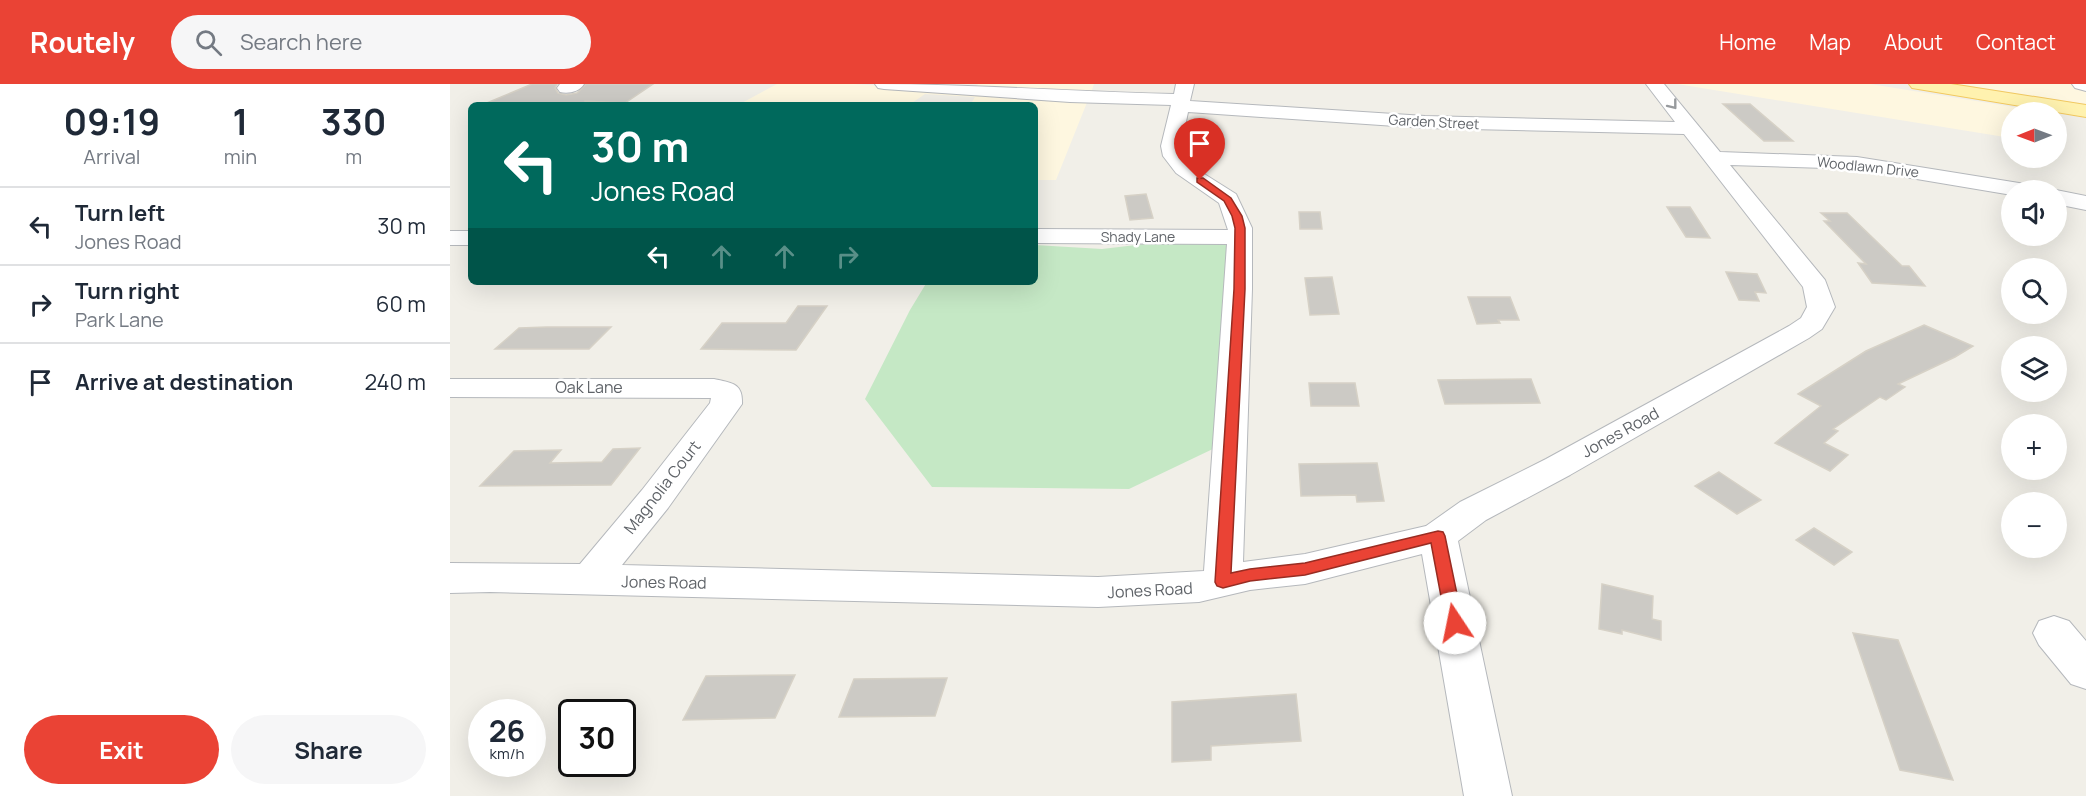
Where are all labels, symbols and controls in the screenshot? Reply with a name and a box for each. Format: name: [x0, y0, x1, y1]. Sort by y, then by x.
search box: [171, 15, 591, 69]
text: Routely: [30, 23, 135, 61]
icon: search: [192, 26, 225, 59]
text: Search here: [240, 27, 362, 57]
text: Home: [1719, 28, 1776, 56]
text: Map: [1809, 28, 1851, 56]
text: About: [1884, 28, 1943, 56]
text: Contact: [1976, 28, 2056, 56]
text: 09:19: [64, 97, 160, 146]
text: 1: [233, 97, 248, 146]
text: 330: [321, 97, 386, 146]
one-way arrow: [1665, 99, 1676, 110]
north arrow: [2001, 102, 2067, 168]
map controls: [2001, 102, 2067, 558]
street label: Garden Street: [1388, 110, 1480, 133]
text: 30 m: [591, 117, 689, 175]
pin: [1174, 118, 1225, 180]
icon: left: [492, 126, 570, 204]
icon: arrive: [1183, 127, 1216, 160]
text: Arrival: [83, 143, 140, 170]
text: min: [224, 143, 257, 170]
text: m: [345, 143, 362, 170]
street label: Woodlawn Drive: [1816, 152, 1920, 181]
text: Jones Road: [591, 172, 735, 209]
button: sound: [2001, 180, 2067, 246]
text: Turn left: [75, 198, 165, 228]
icon: left: [24, 210, 57, 243]
text: 30 m: [377, 211, 426, 241]
street label: Shady Lane: [1101, 227, 1175, 246]
text: Jones Road: [75, 228, 182, 255]
icon: left: [642, 240, 675, 273]
icon: ahead: [705, 240, 738, 273]
icon: ahead: [768, 240, 801, 273]
icon: right: [831, 240, 864, 273]
button: search: [2001, 258, 2067, 324]
text: Turn right: [75, 276, 180, 306]
icon: right: [24, 288, 57, 321]
text: 60 m: [376, 289, 426, 319]
text: Park Lane: [75, 306, 164, 333]
button: layers: [2001, 336, 2067, 402]
icon: arrive: [24, 366, 57, 399]
text: Arrive at destination: [75, 367, 293, 397]
text: 240 m: [364, 367, 426, 397]
street label: Oak Lane: [555, 376, 623, 398]
street label: Jones Road: [1577, 402, 1663, 462]
button: +: [2001, 414, 2067, 480]
street label: Magnolia Court: [619, 436, 705, 538]
button: −: [2001, 492, 2067, 558]
street label: Jones Road: [621, 570, 707, 594]
street label: Jones Road: [1107, 577, 1193, 603]
position arrow: [1423, 591, 1487, 655]
speed limit sign: 30: [558, 699, 636, 777]
text: 26: [489, 710, 525, 751]
button: Exit: [24, 715, 219, 784]
button: Share: [231, 715, 426, 784]
text: km/h: [490, 743, 524, 764]

